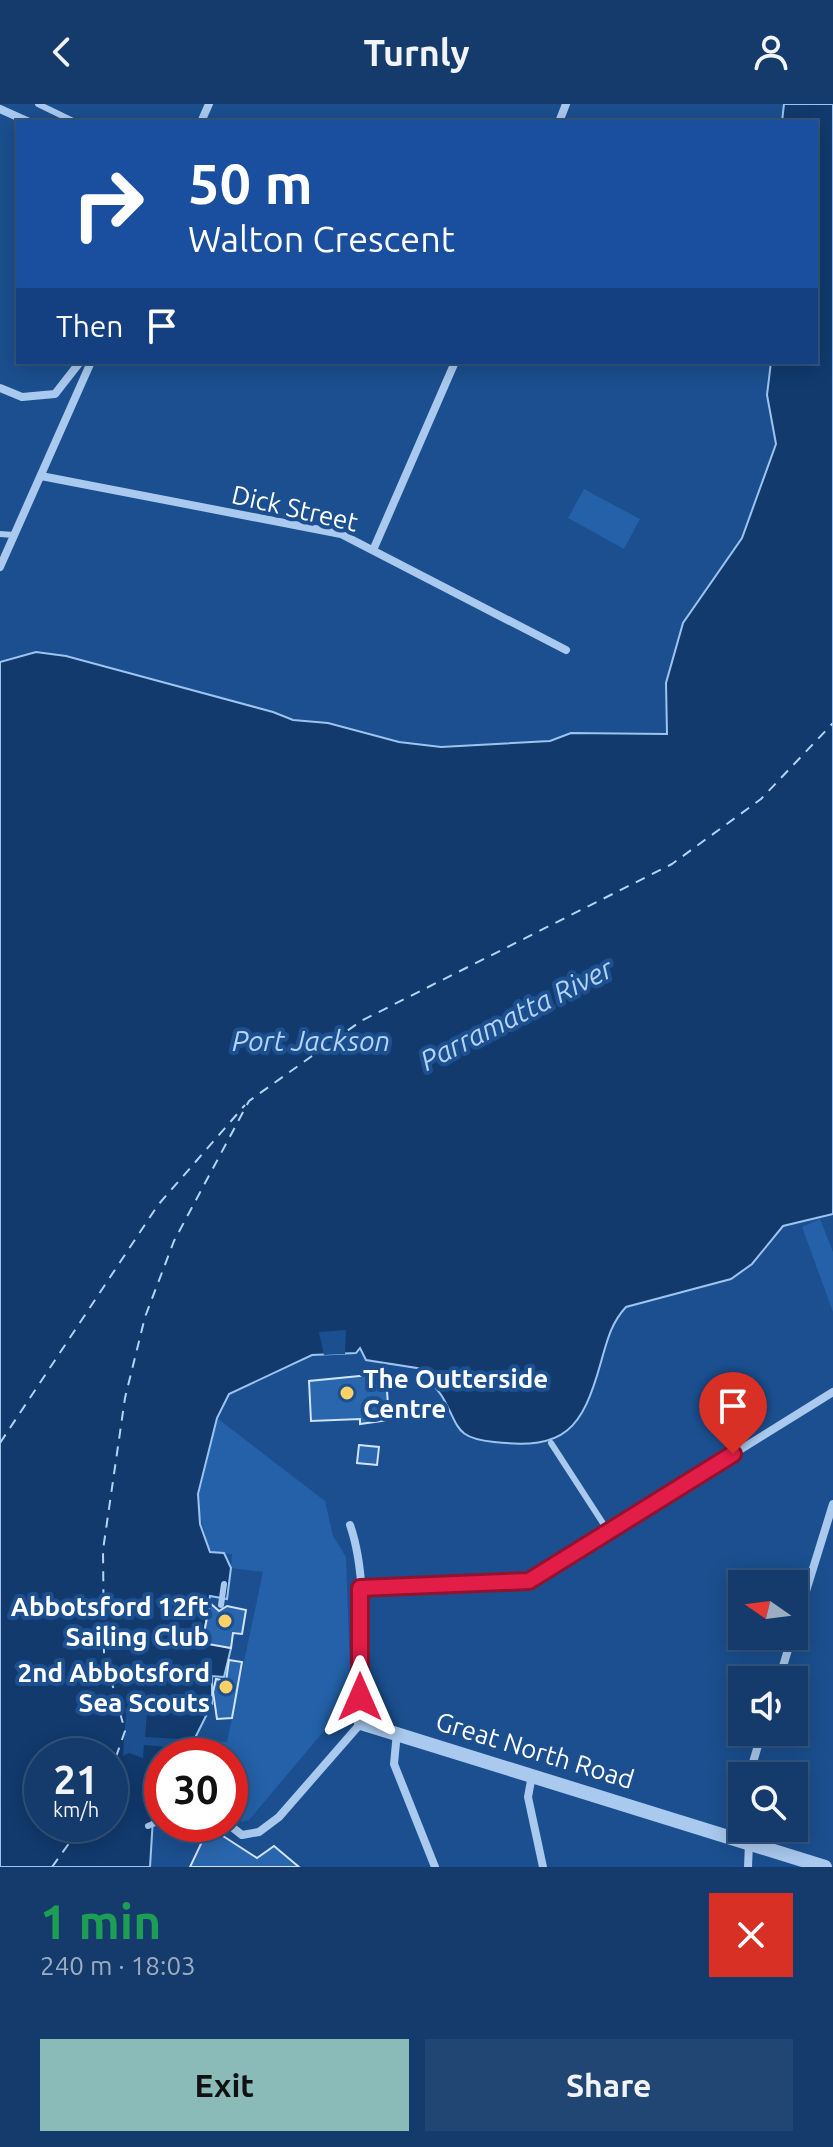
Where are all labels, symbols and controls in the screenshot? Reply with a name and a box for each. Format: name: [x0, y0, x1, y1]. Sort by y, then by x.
icon: back: [40, 30, 84, 74]
icon: person: [749, 30, 793, 74]
text: Turnly: [363, 32, 470, 73]
icon: right: [56, 152, 160, 256]
text: 50 m: [188, 152, 313, 215]
text: Walton Crescent: [188, 218, 455, 259]
icon: arrive: [140, 304, 184, 348]
text: Then: [56, 309, 124, 343]
street label: Dick Street: [229, 479, 361, 537]
water label: Parramatta River: [415, 952, 619, 1076]
water label: Port Jackson: [232, 1025, 390, 1056]
place label: The Outterside Centre: [363, 1364, 548, 1423]
pin: [699, 1372, 767, 1454]
marker: The Outterside Centre: [338, 1384, 356, 1402]
icon: arrive: [711, 1384, 755, 1428]
north arrow: [728, 1570, 808, 1650]
map controls: [728, 1570, 808, 1842]
place label: Abbotsford 12ft Sailing Club: [11, 1592, 209, 1651]
marker: Abbotsford 12ft Sailing Club: [216, 1612, 234, 1630]
position arrow: [318, 1655, 402, 1739]
place label: 2nd Abbotsford Sea Scouts: [18, 1658, 210, 1717]
button: sound: [728, 1666, 808, 1746]
marker: 2nd Abbotsford Sea Scouts: [217, 1678, 235, 1696]
street label: Great North Road: [432, 1706, 638, 1794]
speed limit sign: 30: [144, 1738, 248, 1842]
text: 21: [53, 1757, 99, 1802]
button: search: [728, 1762, 808, 1842]
text: km/h: [53, 1798, 99, 1821]
button: close: [709, 1893, 793, 1977]
text: 1 min: [40, 1894, 161, 1948]
text: 240 m · 18:03: [40, 1951, 196, 1980]
button: Exit: [40, 2039, 409, 2131]
button: Share: [425, 2039, 793, 2131]

